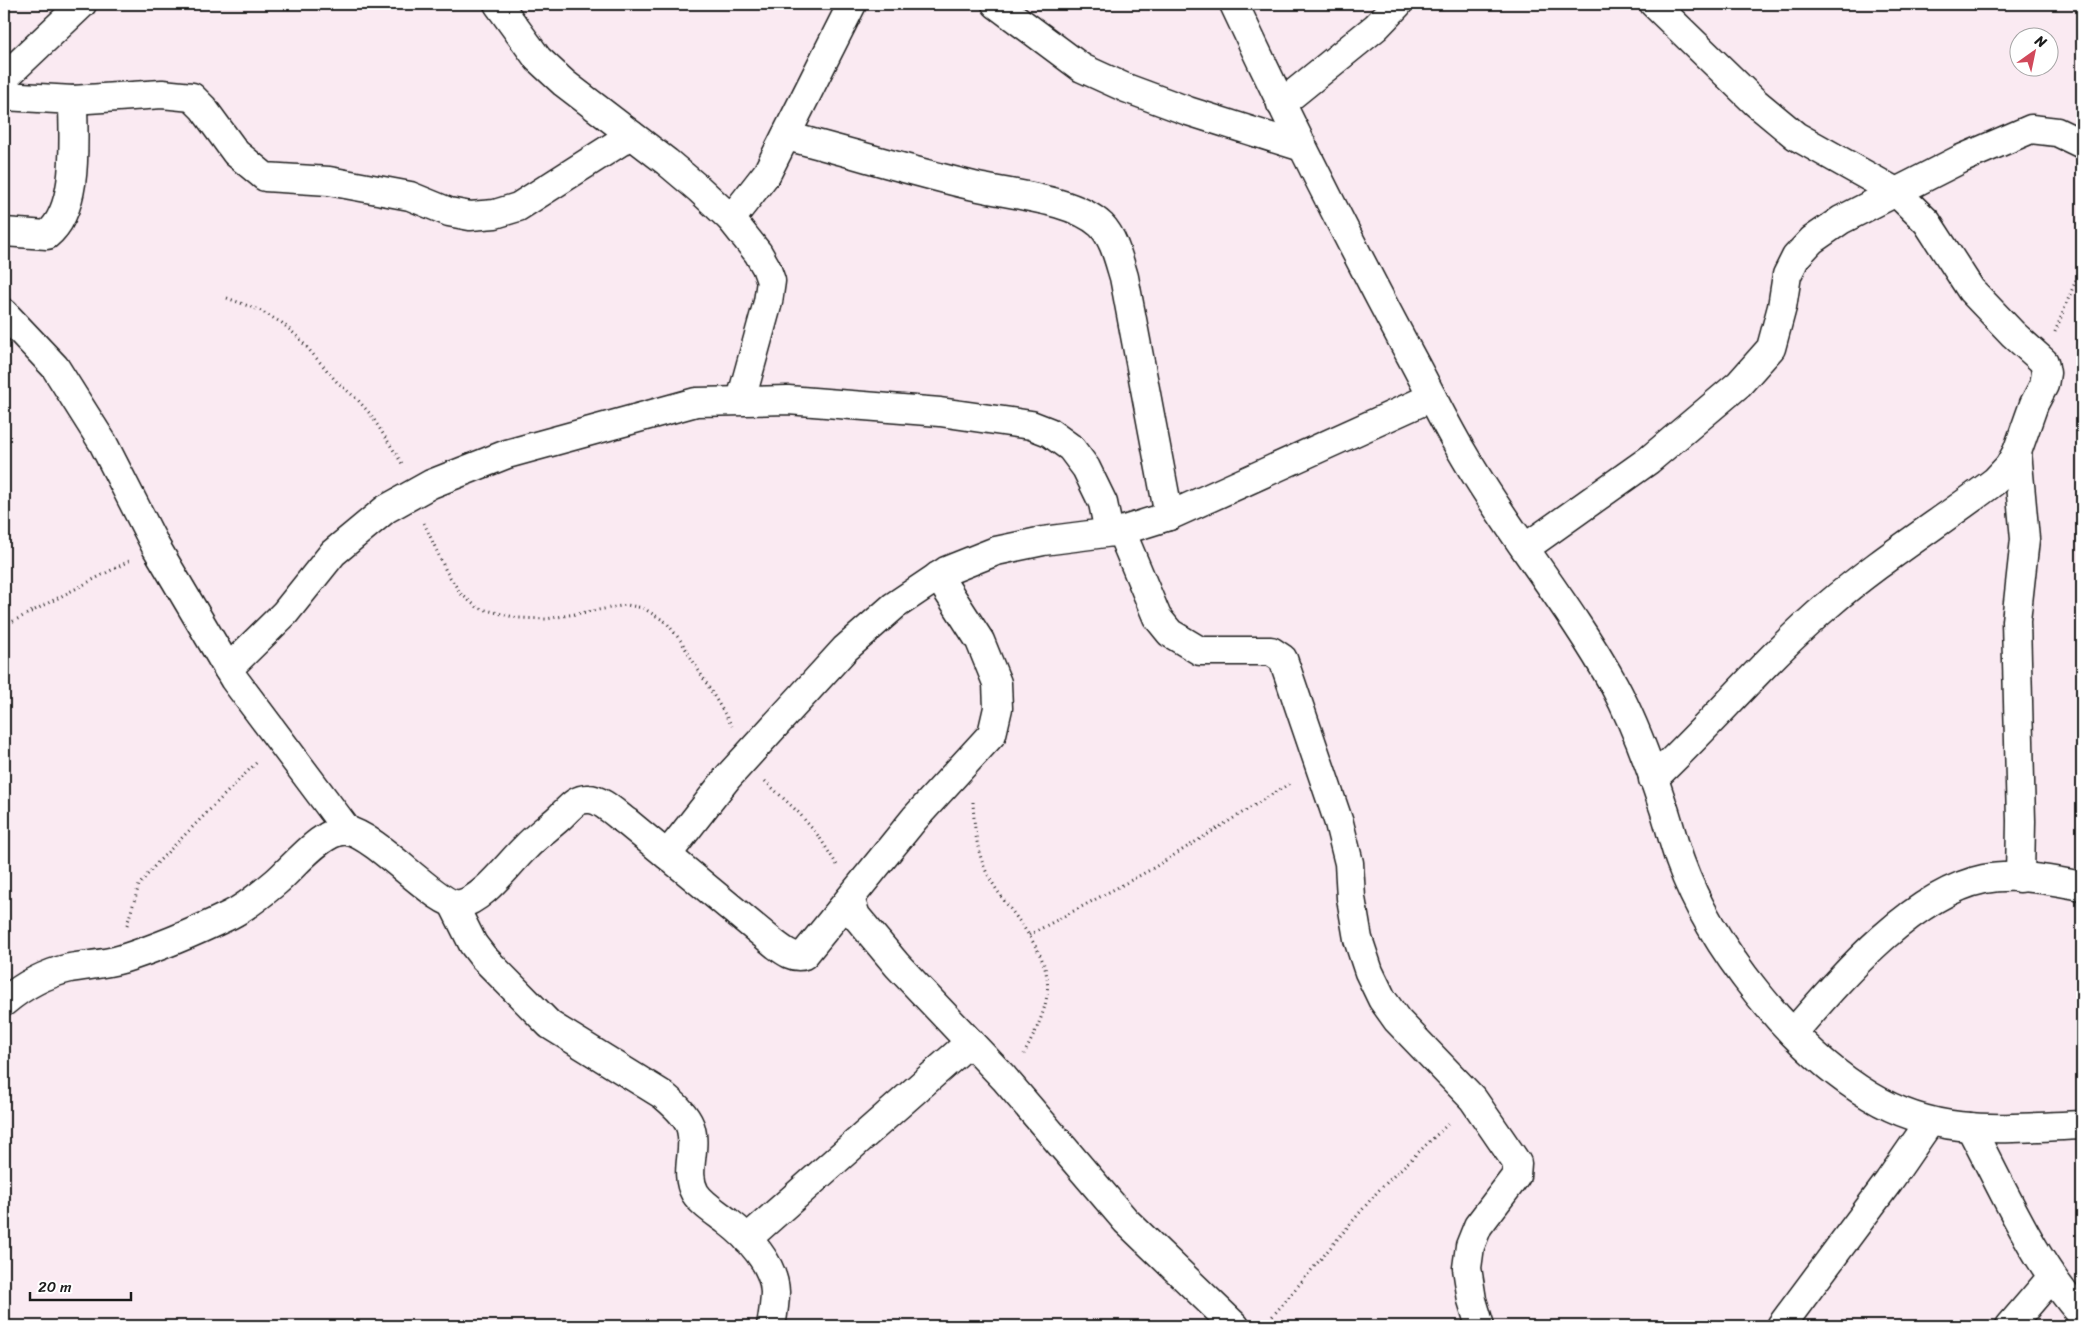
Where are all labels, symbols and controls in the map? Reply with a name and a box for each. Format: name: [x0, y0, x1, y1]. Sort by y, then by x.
north arrow: [2008, 28, 2058, 78]
text: N: [2029, 28, 2052, 55]
scale bar: [30, 1270, 131, 1302]
text: 20 m: [38, 1274, 72, 1300]

